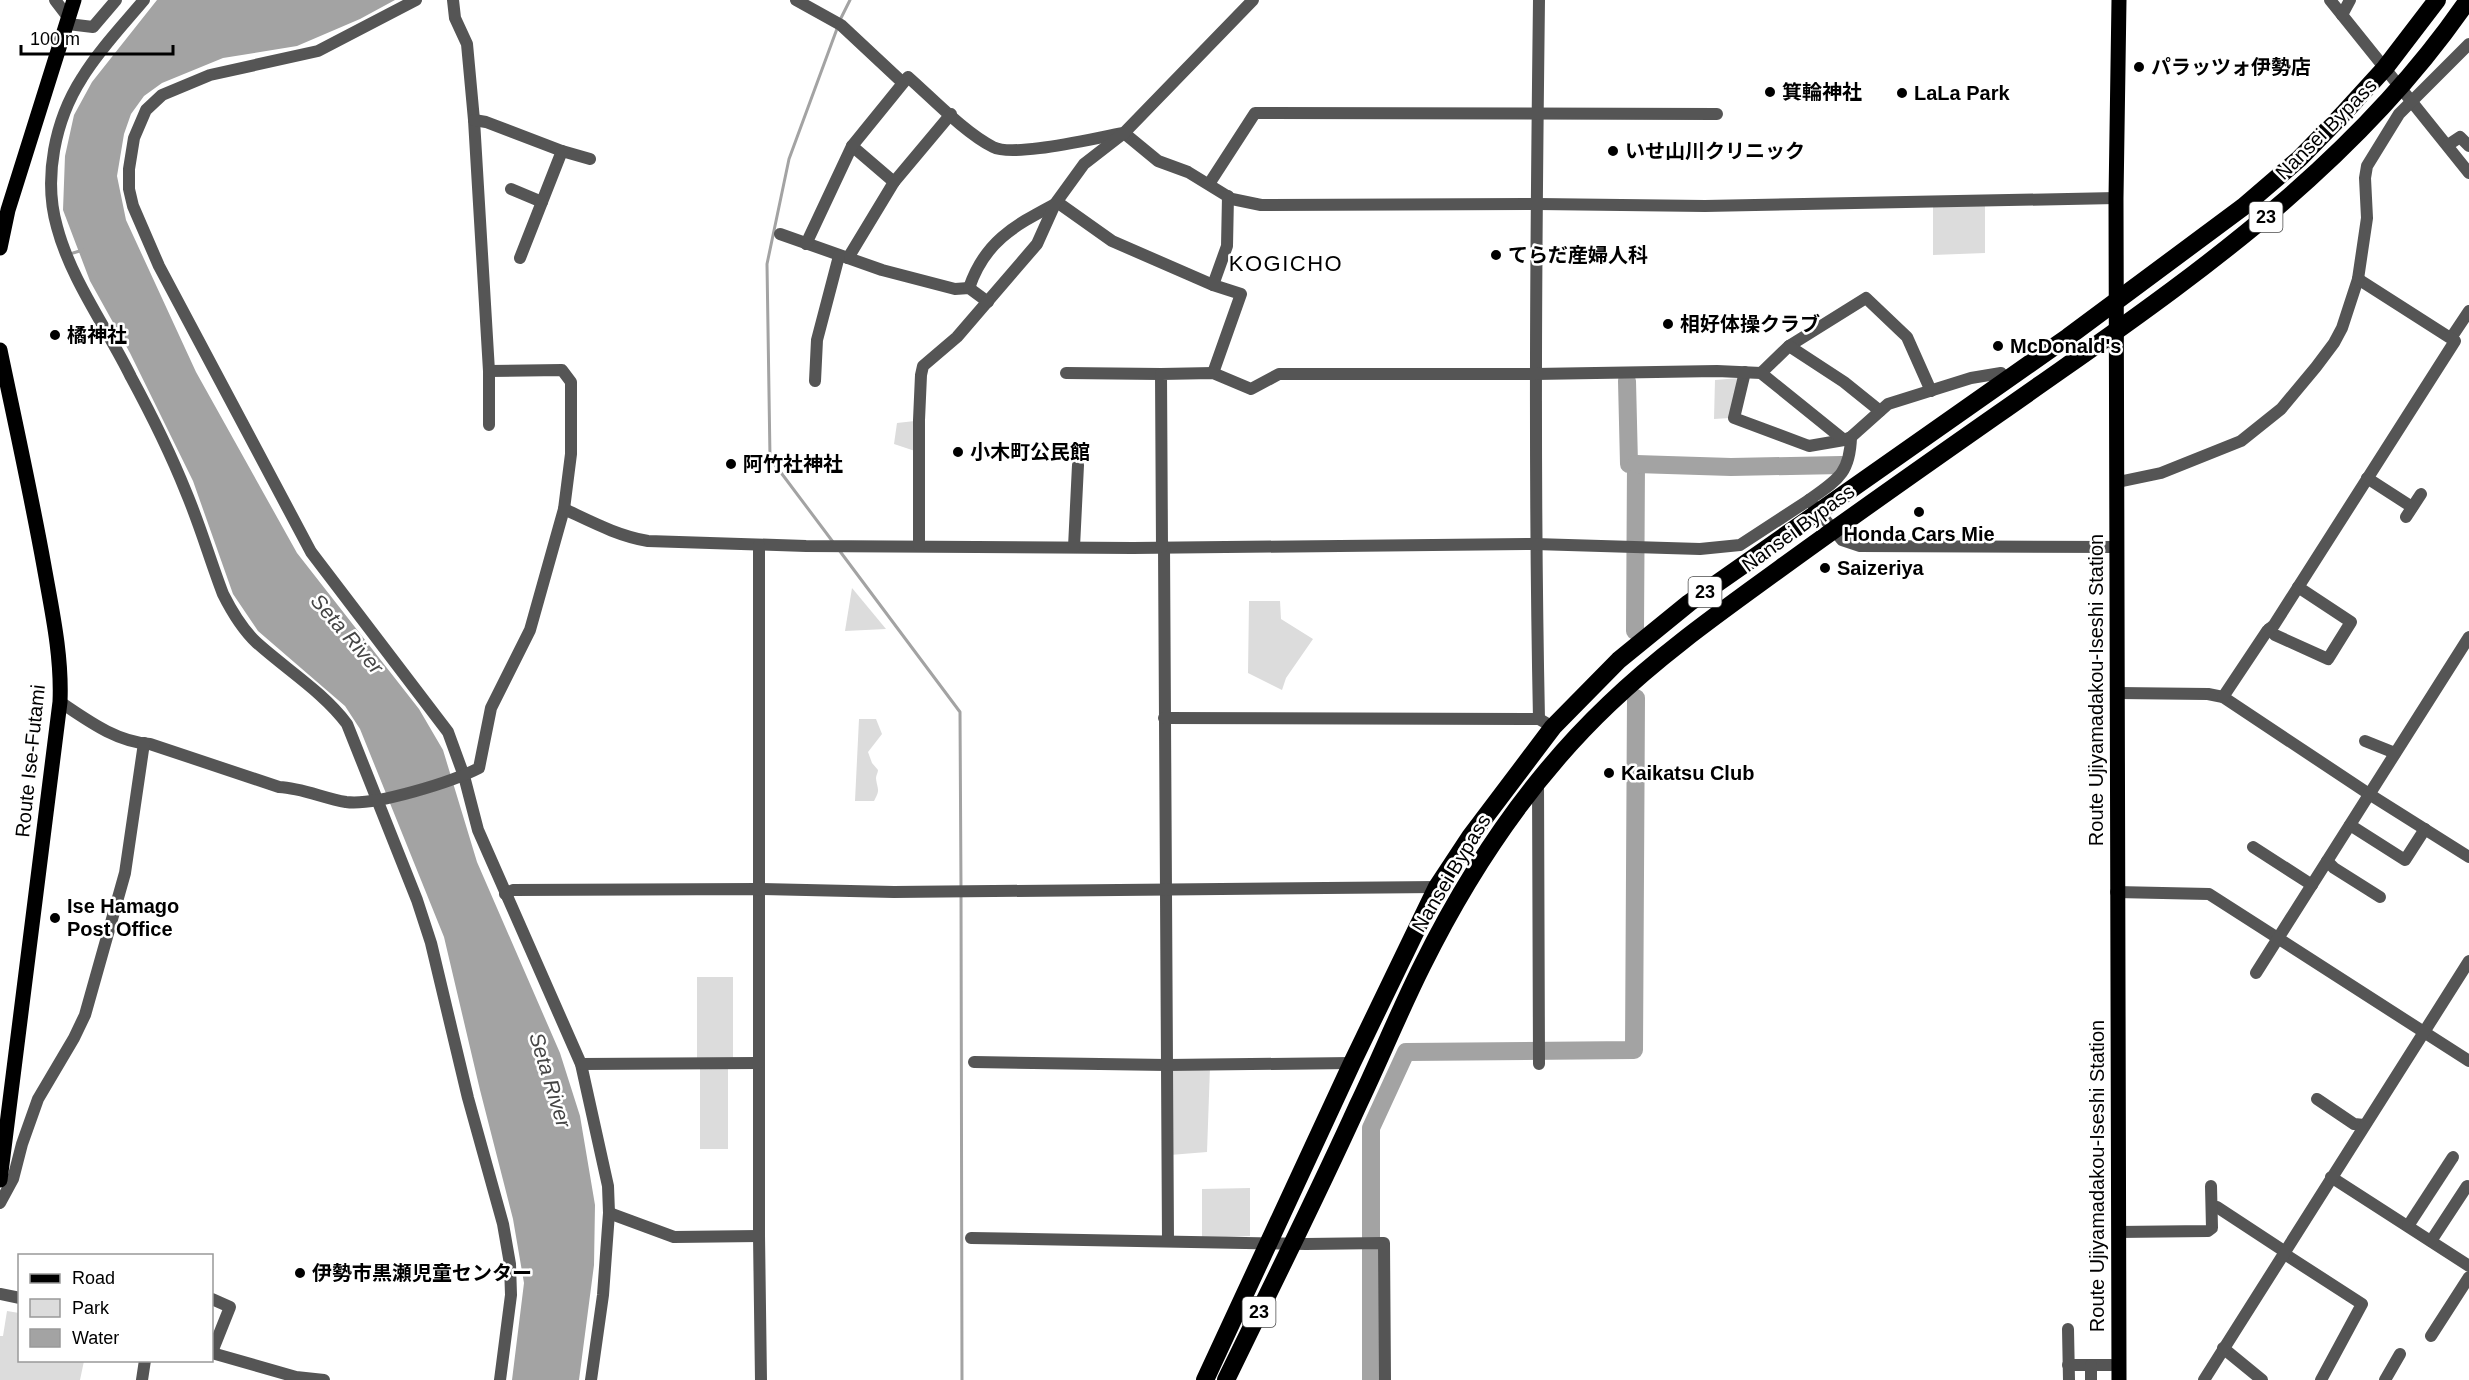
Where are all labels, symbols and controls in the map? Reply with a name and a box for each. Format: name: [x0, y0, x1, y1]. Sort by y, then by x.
scale bar: [21, 18, 172, 56]
text: 100 m: [30, 29, 80, 49]
place label: パラッツォ伊勢店: [2151, 56, 2311, 78]
marker: パラッツォ伊勢店: [2132, 60, 2146, 74]
street label: Nansei Bypass: [2271, 74, 2381, 184]
place label: 箕輪神社: [1782, 81, 1862, 103]
place label: LaLa Park: [1914, 82, 2010, 104]
marker: 箕輪神社: [1763, 85, 1777, 99]
marker: LaLa Park: [1895, 86, 1909, 100]
place label: いせ山川クリニック: [1625, 140, 1805, 162]
marker: いせ山川クリニック: [1606, 144, 1620, 158]
road number: 23: [2250, 202, 2282, 232]
place label: てらだ産婦人科: [1508, 244, 1648, 266]
marker: てらだ産婦人科: [1489, 248, 1503, 262]
district label: KOGICHO: [1229, 251, 1343, 276]
place label: 相好体操クラブ: [1680, 313, 1820, 335]
marker: 相好体操クラブ: [1661, 317, 1675, 331]
place label: 橘神社: [67, 324, 127, 346]
marker: 橘神社: [48, 328, 62, 342]
place label: McDonald's: [2010, 335, 2121, 357]
marker: McDonald's: [1991, 339, 2005, 353]
place label: 小木町公民館: [970, 441, 1090, 463]
marker: 小木町公民館: [951, 445, 965, 459]
place label: 阿竹社神社: [743, 453, 843, 475]
marker: 阿竹社神社: [724, 457, 738, 471]
street label: Nansei Bypass: [1738, 480, 1858, 576]
marker: Honda Cars Mie: [1912, 505, 1926, 519]
place label: Honda Cars Mie: [1843, 523, 1995, 545]
street label: Route Ujiyamadakou-Iseshi Station: [2085, 534, 2107, 846]
place label: Saizeriya: [1837, 557, 1925, 579]
marker: Saizeriya: [1818, 561, 1832, 575]
road number: 23: [1688, 577, 1722, 607]
water label: Seta River: [307, 589, 389, 679]
street label: Route Ise-Futami: [11, 684, 49, 838]
place label: Kaikatsu Club: [1621, 762, 1754, 784]
marker: Kaikatsu Club: [1602, 766, 1616, 780]
street label: Nansei Bypass: [1407, 810, 1495, 936]
place label: Ise Hamago Post Office: [67, 895, 179, 940]
marker: Ise Hamago Post Office: [48, 911, 62, 925]
street label: Route Ujiyamadakou-Iseshi Station: [2086, 1020, 2108, 1332]
water label: Seta River: [525, 1030, 576, 1131]
legend: [18, 1254, 213, 1362]
place label: 伊勢市黒瀬児童センター: [312, 1262, 532, 1284]
marker: 伊勢市黒瀬児童センター: [293, 1266, 307, 1280]
text: Road: [72, 1268, 115, 1288]
road number: 23: [1242, 1297, 1276, 1327]
text: Park: [72, 1298, 110, 1318]
text: Water: [72, 1328, 119, 1348]

